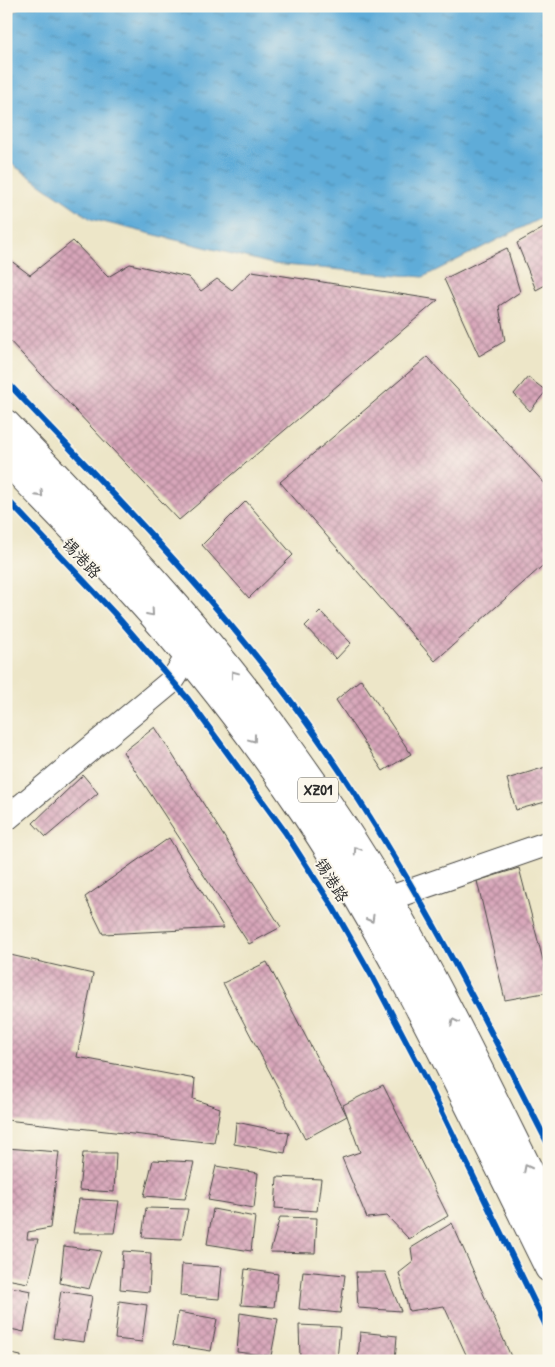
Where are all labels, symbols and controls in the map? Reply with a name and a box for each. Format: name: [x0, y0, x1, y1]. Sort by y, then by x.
one-way arrow: [34, 488, 43, 497]
street label: 锡港路: [58, 533, 106, 583]
one-way arrow: [145, 607, 153, 616]
one-way arrow: [231, 670, 240, 680]
one-way arrow: [247, 733, 256, 743]
road number: XZ01: [298, 778, 338, 802]
one-way arrow: [354, 847, 364, 856]
street label: 锡港路: [310, 854, 354, 906]
one-way arrow: [364, 913, 374, 922]
one-way arrow: [450, 1019, 460, 1028]
one-way arrow: [523, 1164, 533, 1173]

